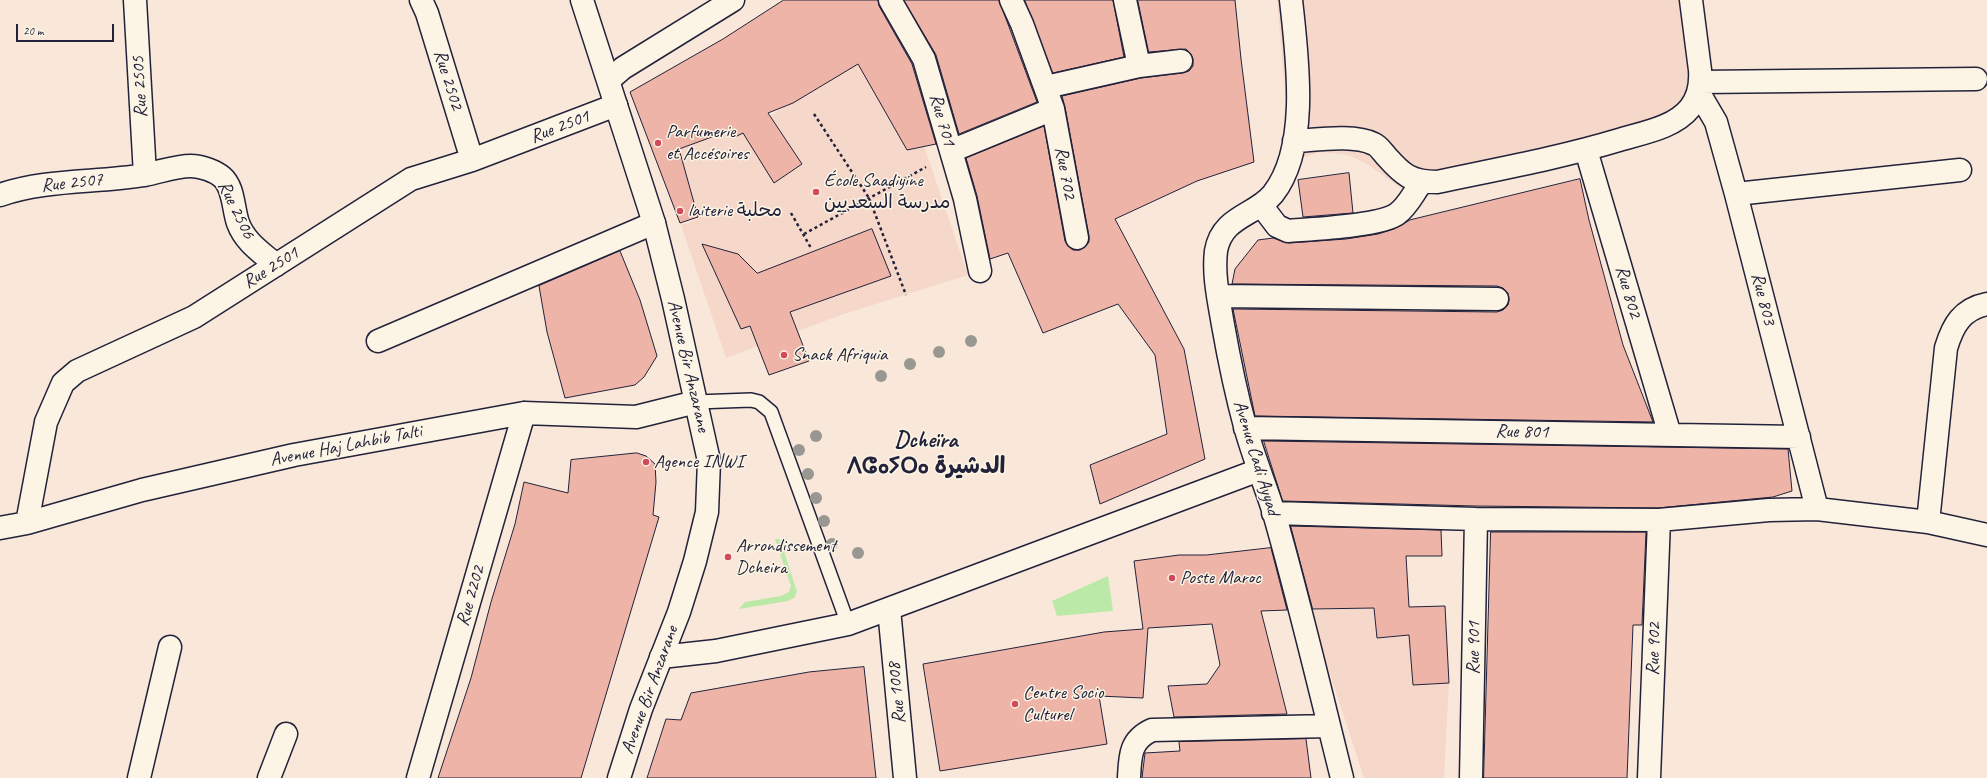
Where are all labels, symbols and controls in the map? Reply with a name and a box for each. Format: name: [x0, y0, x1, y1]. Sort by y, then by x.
scale bar: [18, 16, 116, 42]
text: 20 m: [23, 23, 43, 39]
street label: Rue 2502: [428, 47, 468, 113]
street label: Rue 2505: [127, 56, 153, 118]
street label: Rue 701: [924, 91, 960, 149]
street label: Rue 2501: [527, 105, 593, 149]
place label: Parfumerie et Accésoires: [666, 121, 748, 165]
marker: Parfumerie et Accésoires: [653, 138, 663, 148]
street label: Rue 702: [1049, 145, 1081, 201]
street label: Rue 2507: [40, 168, 104, 198]
place label: École Saadiyine مدرسة السعديين: [824, 170, 951, 214]
street label: Rue 2506: [212, 177, 260, 243]
marker: École Saadiyine مدرسة السعديين: [811, 187, 821, 197]
place label: laiterie محلبة: [688, 200, 782, 222]
marker: laiterie محلبة: [675, 206, 685, 216]
street label: Rue 2501: [239, 242, 303, 294]
street label: Rue 802: [1610, 263, 1646, 321]
street label: Rue 803: [1746, 270, 1780, 328]
street label: Avenue Bir Anzarane: [662, 298, 714, 434]
place label: Snack Afriquia: [792, 344, 887, 366]
marker: Snack Afriquia: [779, 350, 789, 360]
street label: Avenue Cadi Ayyad: [1228, 398, 1284, 518]
street label: Avenue Haj Lahbib Talti: [268, 420, 424, 472]
street label: Rue 801: [1495, 420, 1549, 444]
district label: Dcheïra ⴷⵛⴰⵢⵔⴰ الدشيرة: [847, 427, 1005, 481]
place label: Agence INWI: [654, 451, 744, 473]
marker: Agence INWI: [641, 457, 651, 467]
place label: Arrondissement Dcheira: [736, 535, 836, 579]
marker: Arrondissement Dcheira: [723, 552, 733, 562]
street label: Rue 2202: [452, 563, 490, 629]
place label: Poste Maroc: [1180, 567, 1261, 589]
marker: Poste Maroc: [1167, 573, 1177, 583]
street label: Rue 901: [1462, 621, 1486, 675]
street label: Rue 902: [1642, 622, 1666, 676]
street label: Avenue Bir Anzarane: [616, 623, 684, 757]
street label: Rue 1008: [883, 661, 911, 725]
place label: Centre Socio Culturel: [1023, 682, 1103, 726]
marker: Centre Socio Culturel: [1010, 699, 1020, 709]

